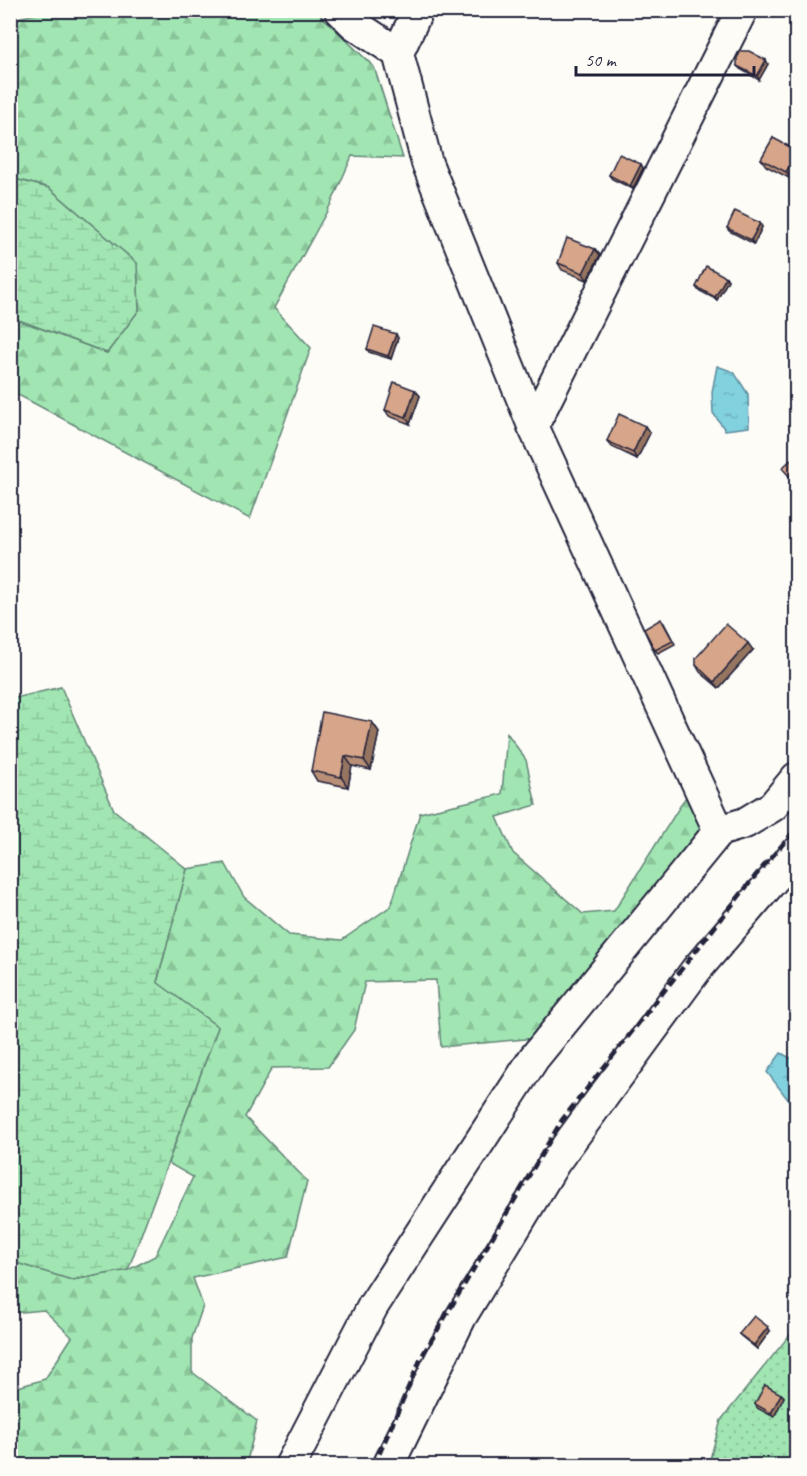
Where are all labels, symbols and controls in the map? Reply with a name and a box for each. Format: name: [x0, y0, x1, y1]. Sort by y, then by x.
scale bar: [576, 39, 754, 77]
text: 50 m: [585, 49, 618, 71]

